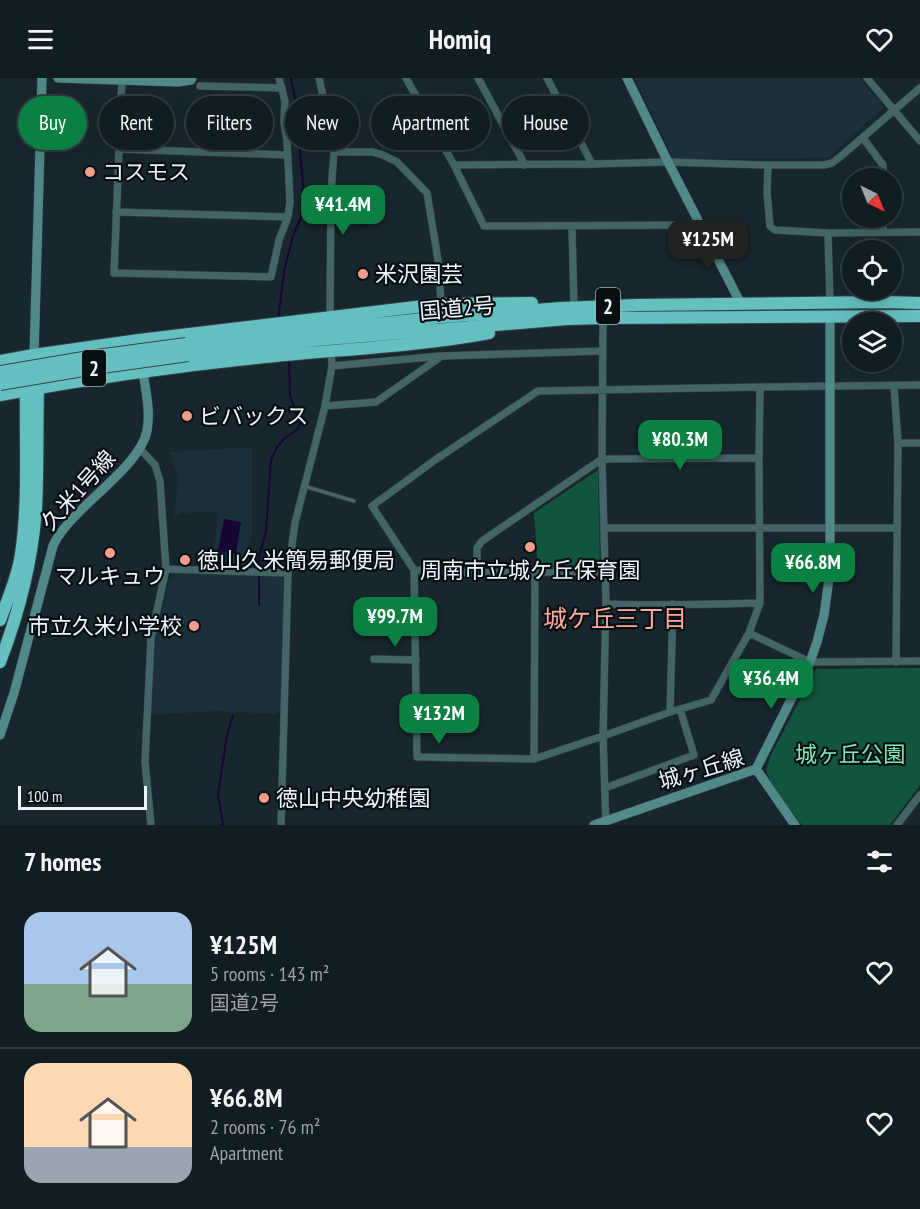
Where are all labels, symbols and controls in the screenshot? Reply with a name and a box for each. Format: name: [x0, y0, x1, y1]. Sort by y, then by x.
text: Homiq: [429, 22, 491, 56]
icon: menu: [24, 23, 57, 56]
icon: heart: [863, 23, 896, 56]
chip: Buy: [18, 96, 87, 150]
chip: Rent: [99, 96, 174, 150]
chip: Filters: [186, 96, 273, 150]
chip: New: [285, 96, 359, 150]
chip: Apartment: [371, 96, 490, 150]
chip: House: [502, 96, 589, 150]
place label: コスモス: [102, 158, 190, 186]
marker: コスモス: [83, 165, 97, 179]
north arrow: [842, 168, 902, 228]
map controls: [842, 168, 902, 372]
pin: ¥41.4M: [294, 185, 392, 236]
text: ¥41.4M: [315, 191, 371, 217]
pin: ¥125M: [666, 220, 750, 271]
text: ¥125M: [682, 226, 734, 252]
button: locate: [842, 240, 902, 300]
place label: 米沢園芸: [375, 260, 463, 288]
marker: 米沢園芸: [356, 267, 370, 281]
road number: 2: [596, 288, 620, 324]
street label: 国道2号: [418, 291, 496, 325]
button: layers: [842, 312, 902, 372]
road number: 2: [82, 350, 106, 386]
place label: ビバックス: [199, 402, 308, 430]
marker: ビバックス: [180, 409, 194, 423]
pin: ¥80.3M: [631, 420, 729, 471]
text: ¥80.3M: [652, 426, 708, 452]
street label: 久米1号線: [35, 444, 121, 536]
marker: 周南市立城ケ丘保育園: [523, 540, 537, 554]
pin: ¥66.8M: [764, 543, 862, 594]
marker: マルキュウ: [103, 546, 117, 560]
place label: 徳山久米簡易郵便局: [197, 546, 395, 574]
text: ¥66.8M: [785, 549, 841, 575]
marker: 徳山久米簡易郵便局: [178, 553, 192, 567]
place label: 周南市立城ケ丘保育園: [420, 556, 640, 584]
place label: マルキュウ: [55, 562, 165, 590]
pin: ¥99.7M: [346, 597, 444, 648]
text: ¥99.7M: [367, 603, 423, 629]
district label: 城ケ丘三丁目: [543, 603, 687, 634]
place label: 市立久米小学校: [28, 612, 182, 640]
marker: 市立久米小学校: [187, 619, 201, 633]
pin: ¥36.4M: [722, 659, 820, 710]
text: ¥36.4M: [743, 665, 799, 691]
pin: ¥132M: [397, 694, 481, 745]
text: ¥132M: [413, 700, 465, 726]
park label: 城ヶ丘公園: [795, 740, 905, 768]
street label: 城ヶ丘線: [655, 743, 747, 795]
scale bar: [18, 783, 147, 810]
place label: 徳山中央幼稚園: [276, 784, 430, 812]
text: 100 m: [27, 786, 62, 806]
marker: 徳山中央幼稚園: [257, 791, 271, 805]
text: 7 homes: [24, 845, 101, 878]
icon: filters: [863, 845, 896, 878]
text: ¥125M: [210, 928, 277, 961]
icon: home: [72, 936, 144, 1008]
icon: heart: [863, 956, 896, 989]
text: 5 rooms · 143 m²: [210, 961, 329, 987]
text: 国道2号: [210, 990, 279, 1016]
text: ¥66.8M: [210, 1081, 283, 1114]
icon: home: [72, 1087, 144, 1159]
icon: heart: [863, 1107, 896, 1140]
text: 2 rooms · 76 m²: [210, 1114, 320, 1140]
text: Apartment: [210, 1140, 283, 1166]

